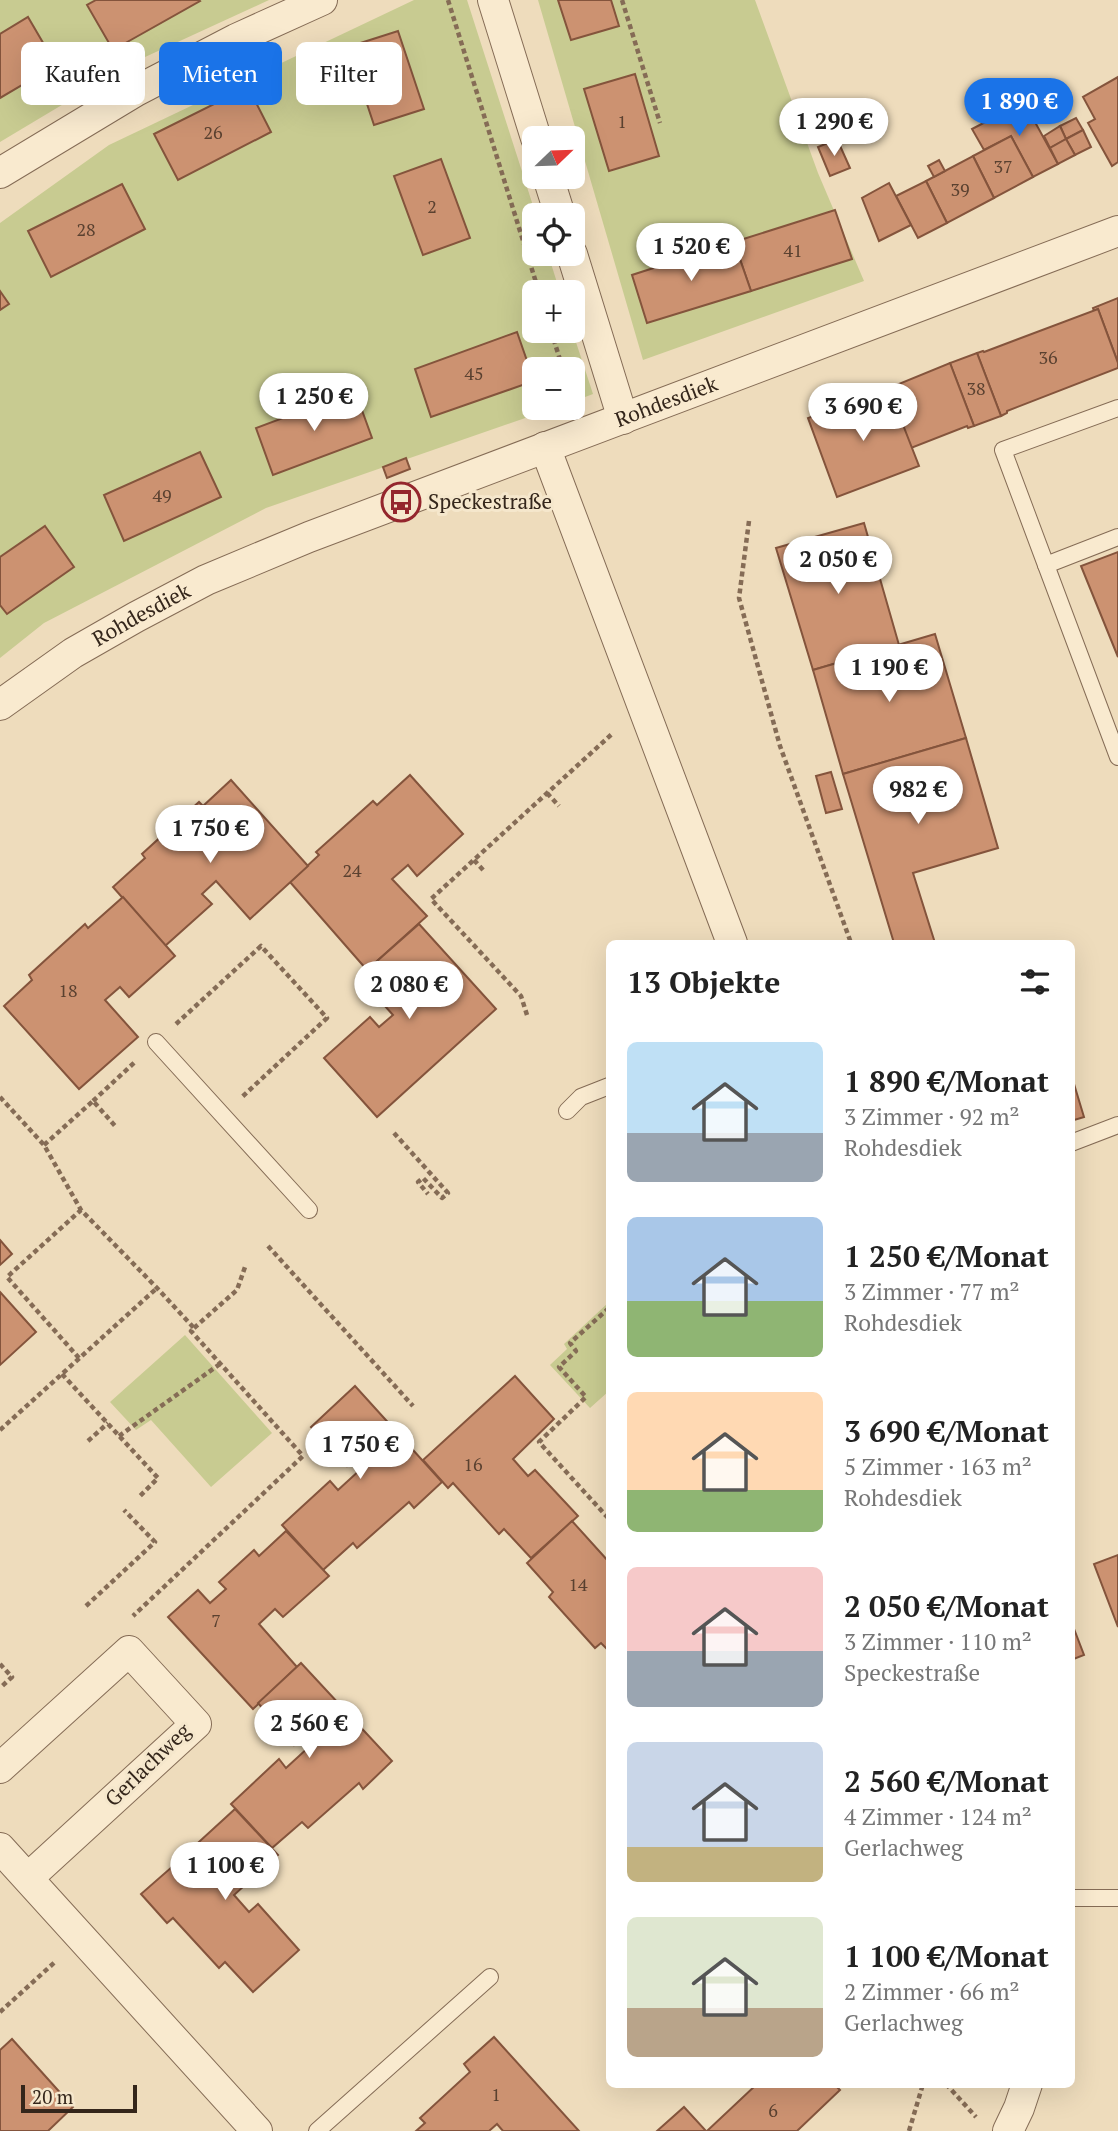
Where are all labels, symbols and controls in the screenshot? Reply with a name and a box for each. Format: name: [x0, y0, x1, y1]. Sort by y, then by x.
chip: Kaufen: [21, 42, 145, 105]
chip: Mieten: [159, 42, 282, 105]
chip: Filter: [296, 42, 402, 105]
pin: 1 890 €: [954, 78, 1084, 138]
text: 1 890 €: [980, 85, 1058, 116]
pin: 1 290 €: [769, 99, 899, 158]
text: 1 290 €: [795, 105, 873, 136]
house number: 1: [617, 109, 627, 133]
house number: 26: [203, 120, 223, 144]
north arrow: [522, 126, 584, 189]
map controls: [522, 126, 585, 420]
house number: 37: [993, 154, 1013, 178]
house number: 39: [950, 177, 970, 201]
house number: 2: [427, 194, 437, 218]
button: locate: [522, 203, 585, 266]
house number: 28: [76, 217, 96, 241]
pin: 1 520 €: [626, 224, 756, 283]
text: 1 520 €: [652, 230, 730, 261]
house number: 41: [783, 238, 803, 262]
button: +: [522, 280, 585, 343]
house number: 36: [1038, 345, 1058, 369]
button: −: [522, 357, 585, 420]
house number: 45: [464, 361, 484, 385]
street label: Rohdesdiek: [611, 369, 721, 433]
pin: 1 250 €: [249, 374, 379, 433]
house number: 38: [966, 376, 986, 400]
text: 1 250 €: [275, 380, 353, 411]
pin: 3 690 €: [798, 384, 928, 443]
text: 3 690 €: [824, 390, 902, 421]
bus stop icon: Speckestraße: [380, 481, 422, 523]
house number: 49: [152, 483, 172, 507]
place label: Speckestraße: [428, 487, 552, 515]
pin: 2 050 €: [773, 536, 903, 596]
text: 2 050 €: [799, 543, 877, 574]
street label: Rohdesdiek: [87, 576, 195, 652]
pin: 1 190 €: [824, 644, 954, 704]
text: 1 190 €: [850, 651, 928, 682]
pin: 982 €: [869, 766, 967, 826]
text: 982 €: [889, 773, 947, 804]
pin: 1 750 €: [145, 806, 275, 865]
text: 1 750 €: [171, 812, 249, 843]
house number: 24: [342, 858, 362, 882]
pin: 2 080 €: [344, 962, 474, 1021]
text: 13 Objekte: [627, 962, 780, 1002]
icon: filters: [1016, 963, 1054, 1001]
text: 2 080 €: [370, 968, 448, 999]
house number: 18: [58, 978, 78, 1002]
text: 1 890 €/Monat: [844, 1061, 1049, 1101]
icon: home: [683, 1070, 767, 1154]
text: 3 Zimmer · 92 m²: [844, 1101, 1019, 1132]
text: Rohdesdiek: [844, 1132, 962, 1163]
text: 1 250 €/Monat: [844, 1236, 1049, 1276]
icon: home: [683, 1245, 767, 1329]
text: 3 Zimmer · 77 m²: [844, 1276, 1019, 1307]
text: Rohdesdiek: [844, 1307, 962, 1338]
text: 3 690 €/Monat: [844, 1411, 1049, 1451]
icon: home: [683, 1420, 767, 1504]
pin: 1 750 €: [295, 1422, 425, 1481]
text: 1 750 €: [321, 1428, 399, 1459]
text: 5 Zimmer · 163 m²: [844, 1451, 1032, 1482]
house number: 16: [463, 1452, 483, 1476]
text: Rohdesdiek: [844, 1482, 962, 1513]
house number: 14: [568, 1572, 588, 1596]
text: 2 050 €/Monat: [844, 1586, 1049, 1626]
icon: home: [683, 1595, 767, 1679]
house number: 7: [211, 1608, 221, 1632]
text: 3 Zimmer · 110 m²: [844, 1626, 1032, 1657]
text: Speckestraße: [844, 1657, 980, 1688]
pin: 2 560 €: [244, 1700, 374, 1760]
text: 2 560 €: [270, 1707, 348, 1738]
street label: Gerlachweg: [98, 1716, 197, 1812]
text: 2 560 €/Monat: [844, 1761, 1049, 1801]
icon: home: [683, 1770, 767, 1854]
text: 4 Zimmer · 124 m²: [844, 1801, 1032, 1832]
text: Gerlachweg: [844, 1832, 963, 1863]
pin: 1 100 €: [160, 1842, 290, 1902]
text: 1 100 €: [186, 1849, 264, 1880]
text: 1 100 €/Monat: [844, 1936, 1049, 1976]
icon: home: [683, 1945, 767, 2029]
text: 2 Zimmer · 66 m²: [844, 1976, 1019, 2007]
text: Gerlachweg: [844, 2007, 963, 2038]
scale bar: [21, 2082, 136, 2114]
house number: 1: [491, 2082, 501, 2106]
text: 20 m: [32, 2084, 73, 2109]
house number: 6: [768, 2098, 778, 2122]

